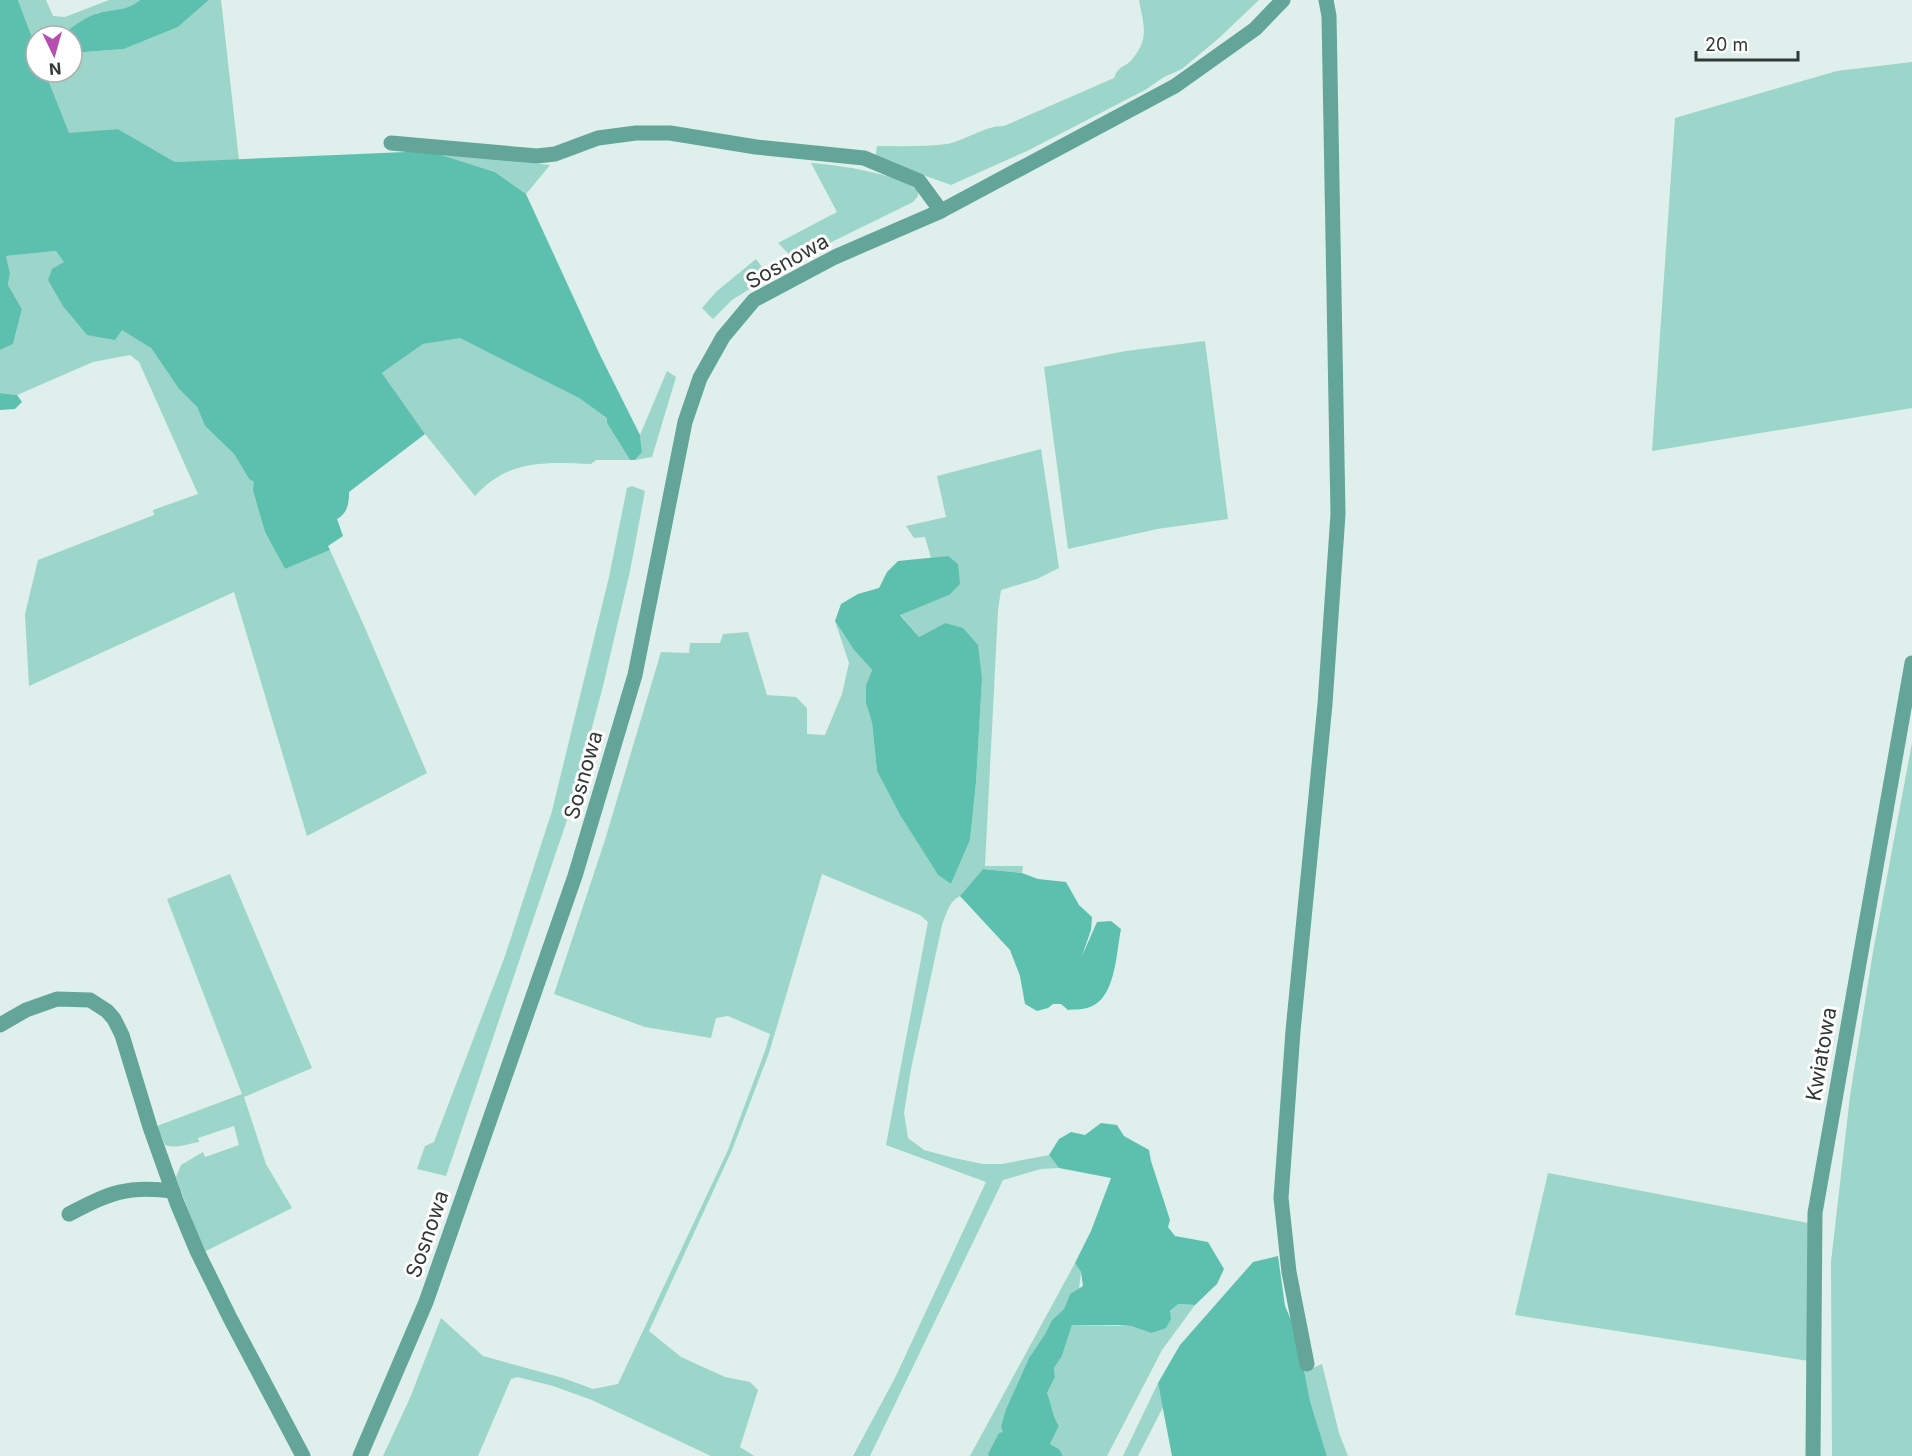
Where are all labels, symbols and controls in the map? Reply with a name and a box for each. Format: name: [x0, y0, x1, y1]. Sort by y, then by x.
north arrow: [24, 24, 84, 84]
scale bar: [1696, 24, 1798, 62]
text: 20 m: [1705, 34, 1748, 55]
text: N: [48, 58, 62, 79]
street label: Sosnowa: [741, 228, 833, 294]
street label: Sosnowa: [558, 728, 608, 822]
street label: Kwiatowa: [1800, 1005, 1842, 1103]
street label: Sosnowa: [400, 1187, 454, 1281]

